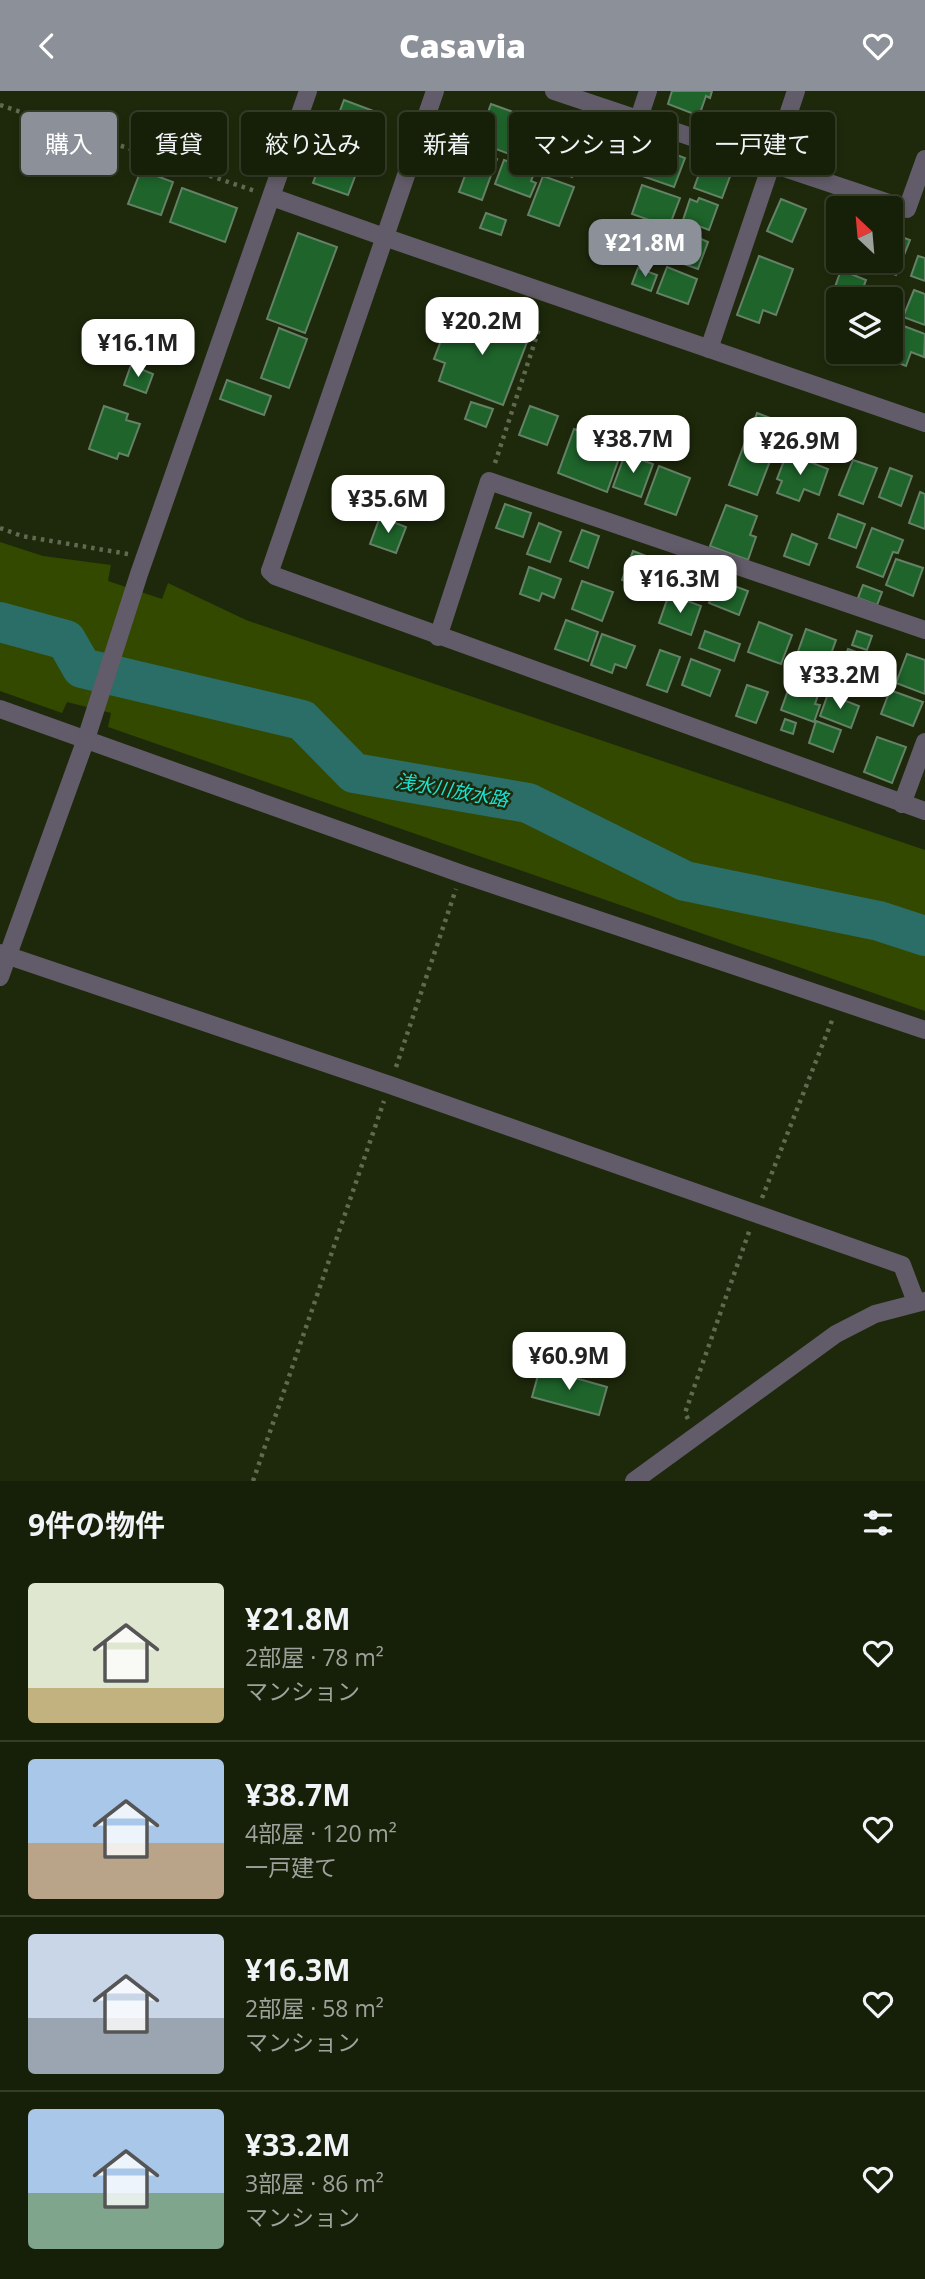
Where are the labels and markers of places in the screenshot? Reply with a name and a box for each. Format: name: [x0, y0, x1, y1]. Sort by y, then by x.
pin: ¥21.8M: [588, 219, 702, 279]
pin: ¥20.2M: [425, 297, 539, 357]
pin: ¥16.1M: [81, 320, 195, 379]
pin: ¥38.7M: [576, 415, 690, 475]
pin: ¥26.9M: [743, 417, 857, 477]
pin: ¥35.6M: [331, 475, 445, 535]
pin: ¥16.3M: [623, 555, 737, 615]
pin: ¥33.2M: [783, 651, 897, 711]
pin: ¥60.9M: [512, 1333, 626, 1392]

